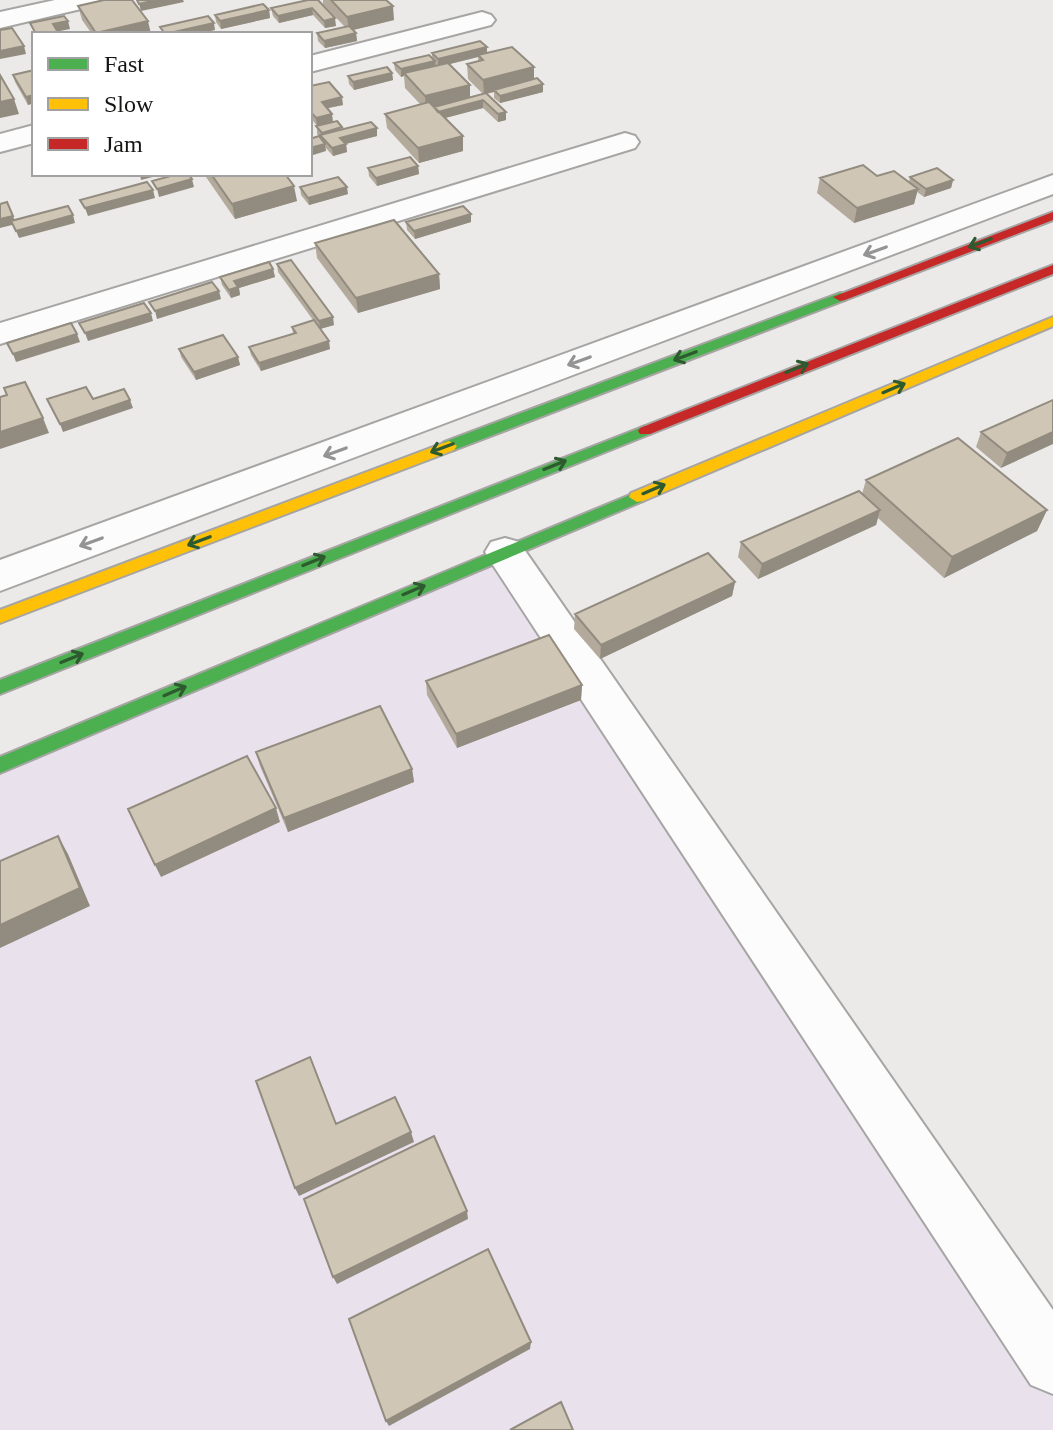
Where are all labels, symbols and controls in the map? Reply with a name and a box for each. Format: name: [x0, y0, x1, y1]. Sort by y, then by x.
legend: [32, 32, 312, 176]
text: Fast: [104, 51, 144, 77]
text: Slow: [104, 91, 154, 117]
text: Jam: [104, 131, 143, 157]
one-way arrow: [968, 237, 993, 251]
one-way arrow: [863, 245, 888, 259]
one-way arrow: [673, 350, 698, 364]
one-way arrow: [567, 355, 592, 369]
one-way arrow: [784, 360, 809, 375]
one-way arrow: [881, 379, 906, 394]
one-way arrow: [430, 442, 455, 456]
one-way arrow: [323, 445, 348, 460]
one-way arrow: [542, 457, 567, 471]
one-way arrow: [641, 480, 666, 495]
one-way arrow: [187, 535, 212, 549]
one-way arrow: [80, 536, 104, 550]
one-way arrow: [301, 553, 326, 568]
one-way arrow: [402, 581, 426, 596]
one-way arrow: [59, 650, 84, 664]
one-way arrow: [162, 683, 187, 698]

